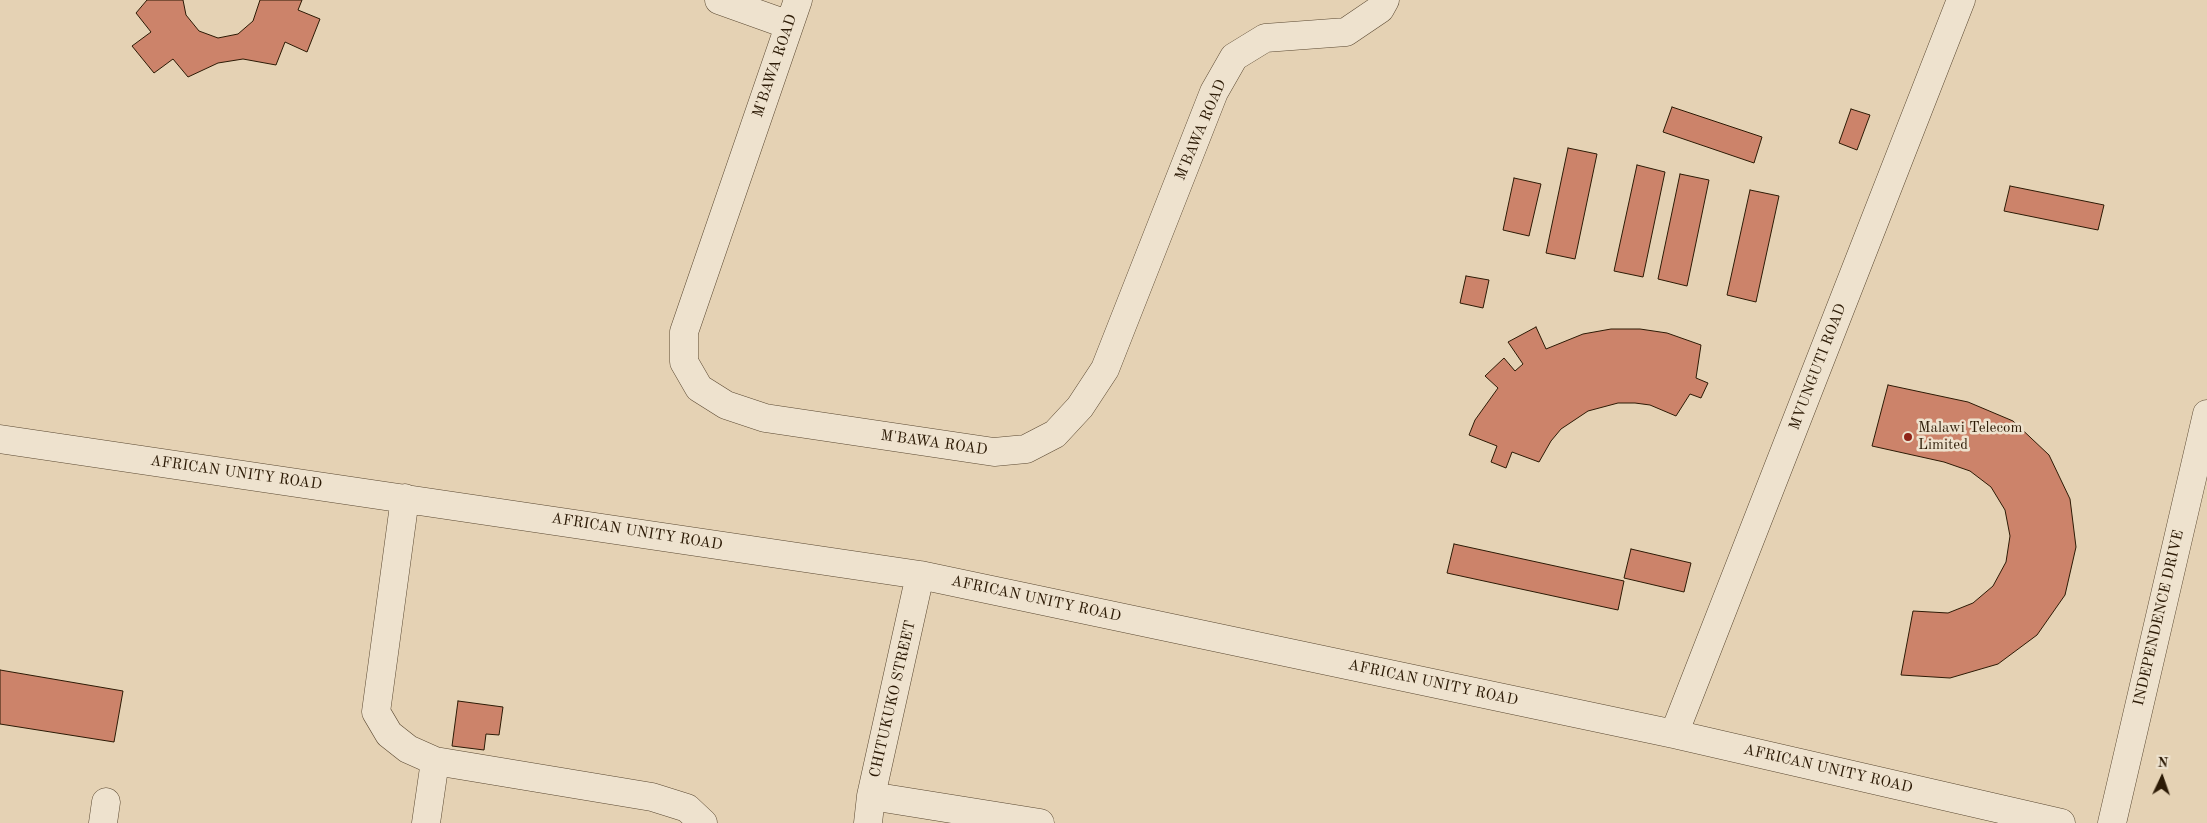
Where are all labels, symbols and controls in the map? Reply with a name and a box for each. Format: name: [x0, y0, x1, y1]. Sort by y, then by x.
street label: M'BAWA ROAD: [749, 12, 801, 120]
street label: M'BAWA ROAD: [1172, 77, 1230, 183]
street label: MVUNGUTI ROAD: [1786, 301, 1850, 433]
place label: Malawi Telecom Limited: [1918, 419, 2022, 454]
street label: M'BAWA ROAD: [879, 427, 989, 459]
marker: Malawi Telecom Limited: [1902, 431, 1914, 443]
street label: AFRICAN UNITY ROAD: [149, 452, 323, 494]
street label: AFRICAN UNITY ROAD: [550, 510, 724, 554]
street label: INDEPENDENCE DRIVE: [2130, 528, 2188, 708]
street label: AFRICAN UNITY ROAD: [949, 572, 1123, 626]
street label: CHITUKUKO STREET: [866, 619, 920, 779]
street label: AFRICAN UNITY ROAD: [1346, 656, 1520, 710]
street label: AFRICAN UNITY ROAD: [1742, 741, 1914, 797]
north arrow: [2137, 753, 2187, 803]
text: N: [2157, 756, 2168, 770]

